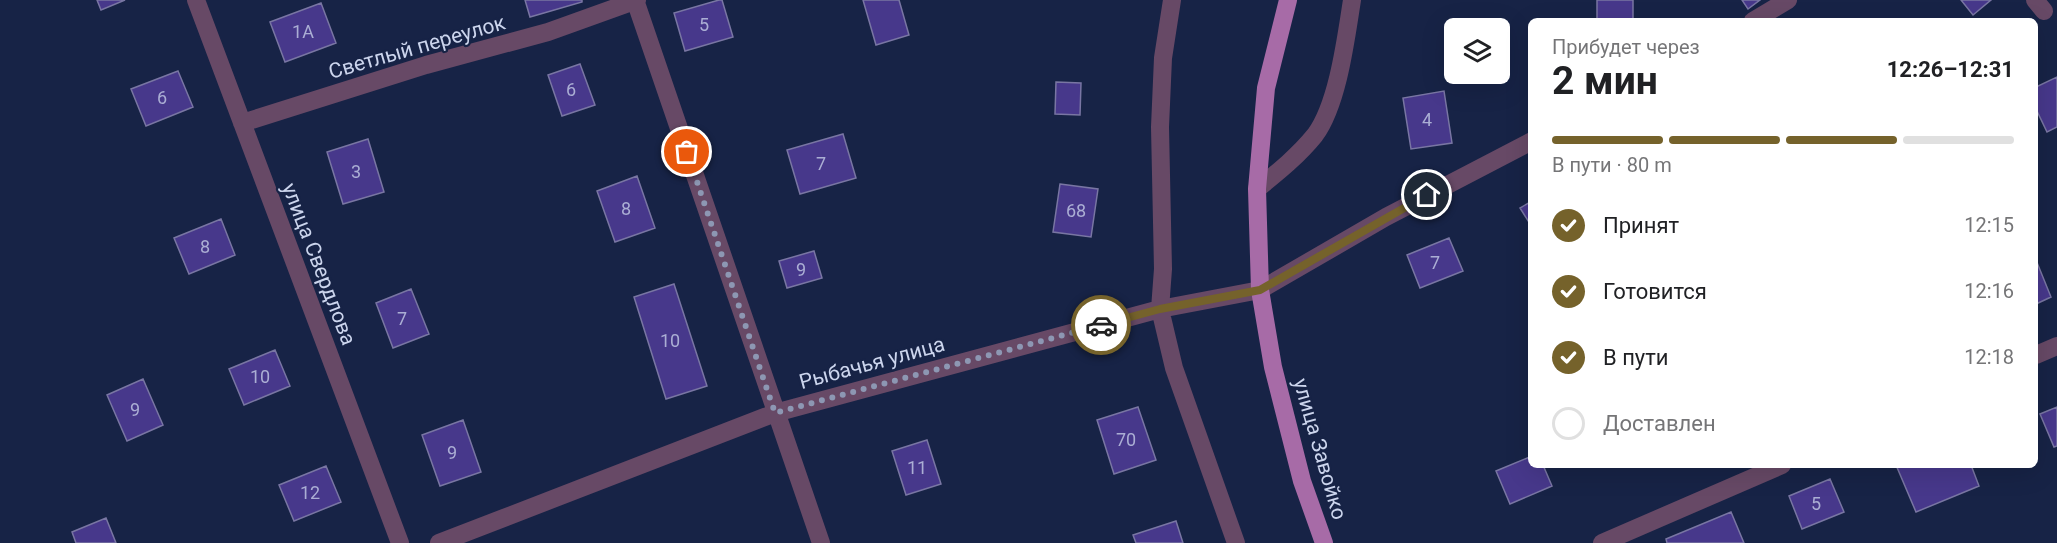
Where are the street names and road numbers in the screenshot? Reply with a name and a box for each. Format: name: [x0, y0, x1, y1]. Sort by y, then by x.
street label: Светлый переулок: [326, 10, 509, 84]
street label: улица Свердлова: [277, 180, 361, 348]
street label: Рыбачья улица: [797, 332, 947, 394]
street label: улица Завойко: [1288, 376, 1352, 522]

